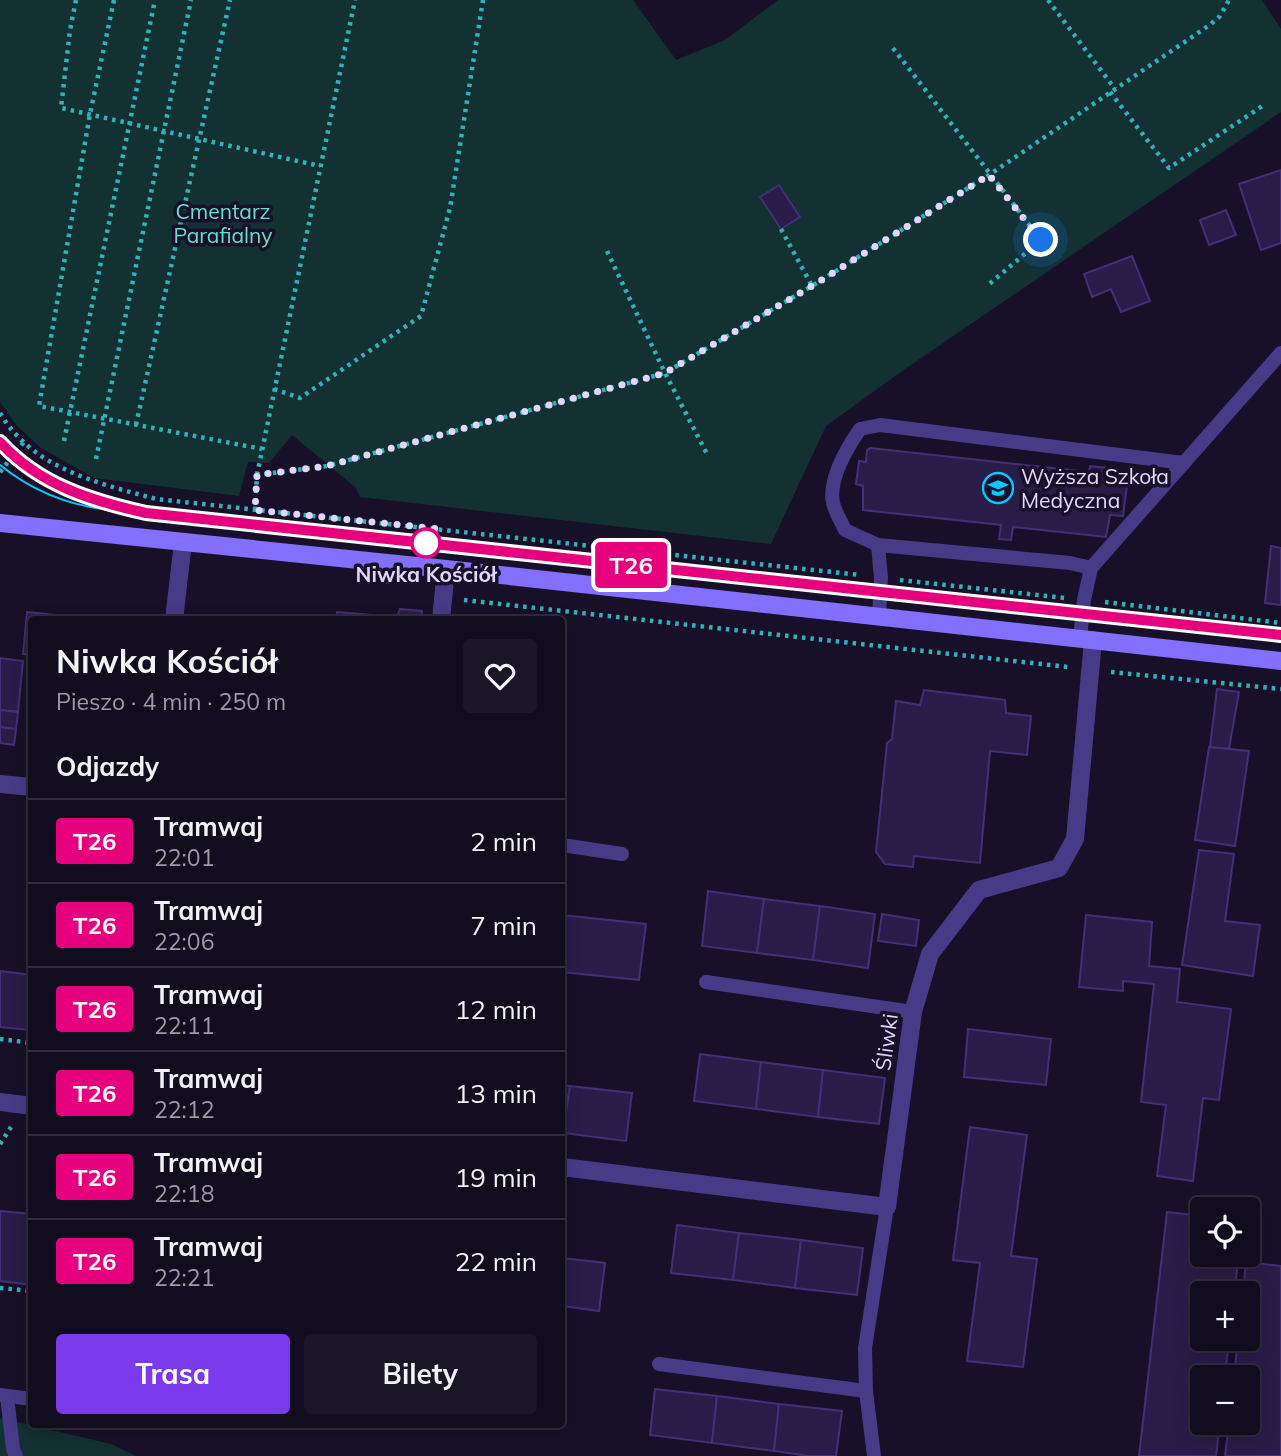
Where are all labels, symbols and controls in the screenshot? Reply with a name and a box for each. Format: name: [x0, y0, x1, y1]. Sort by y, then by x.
park label: Cmentarz Parafialny: [174, 198, 272, 248]
your location: [1023, 222, 1058, 257]
place label: Wyższa Szkoła Medyczna: [1021, 463, 1169, 513]
school or university icon: Wyższa Szkoła Medyczna: [981, 471, 1015, 505]
marker: Niwka Kościół: [411, 528, 441, 558]
line badge: T26: [591, 542, 671, 588]
text: T26: [609, 550, 653, 580]
place label: Niwka Kościół: [356, 561, 498, 587]
button: heart: [463, 639, 537, 713]
text: Niwka Kościół: [56, 640, 277, 681]
text: Pieszo · 4 min · 250 m: [56, 687, 286, 716]
text: Odjazdy: [56, 750, 159, 783]
text: Tramwaj: [154, 810, 263, 843]
text: 2 min: [470, 825, 537, 858]
text: T26: [73, 826, 116, 856]
text: 22:01: [154, 843, 214, 872]
text: Tramwaj: [154, 894, 263, 927]
text: 7 min: [470, 909, 537, 942]
text: T26: [73, 910, 116, 940]
text: 22:06: [154, 927, 214, 956]
text: Tramwaj: [154, 978, 263, 1011]
text: 12 min: [455, 993, 537, 1026]
text: T26: [73, 994, 116, 1024]
text: 22:11: [154, 1011, 214, 1040]
street label: Śliwki: [869, 1012, 903, 1072]
text: Tramwaj: [154, 1062, 263, 1095]
text: 13 min: [455, 1077, 537, 1110]
text: T26: [73, 1078, 116, 1108]
text: 22:12: [154, 1095, 214, 1124]
text: Tramwaj: [154, 1146, 263, 1179]
text: 19 min: [455, 1161, 537, 1194]
text: T26: [73, 1162, 116, 1192]
text: 22:18: [154, 1179, 214, 1208]
map controls: [1190, 1197, 1260, 1435]
button: locate: [1190, 1197, 1260, 1267]
text: Tramwaj: [154, 1230, 263, 1263]
text: 22 min: [455, 1245, 537, 1278]
text: T26: [73, 1246, 116, 1276]
text: 22:21: [154, 1263, 214, 1292]
button: +: [1190, 1281, 1260, 1351]
button: Trasa: [56, 1334, 290, 1414]
button: Bilety: [304, 1334, 537, 1414]
button: −: [1190, 1365, 1260, 1435]

